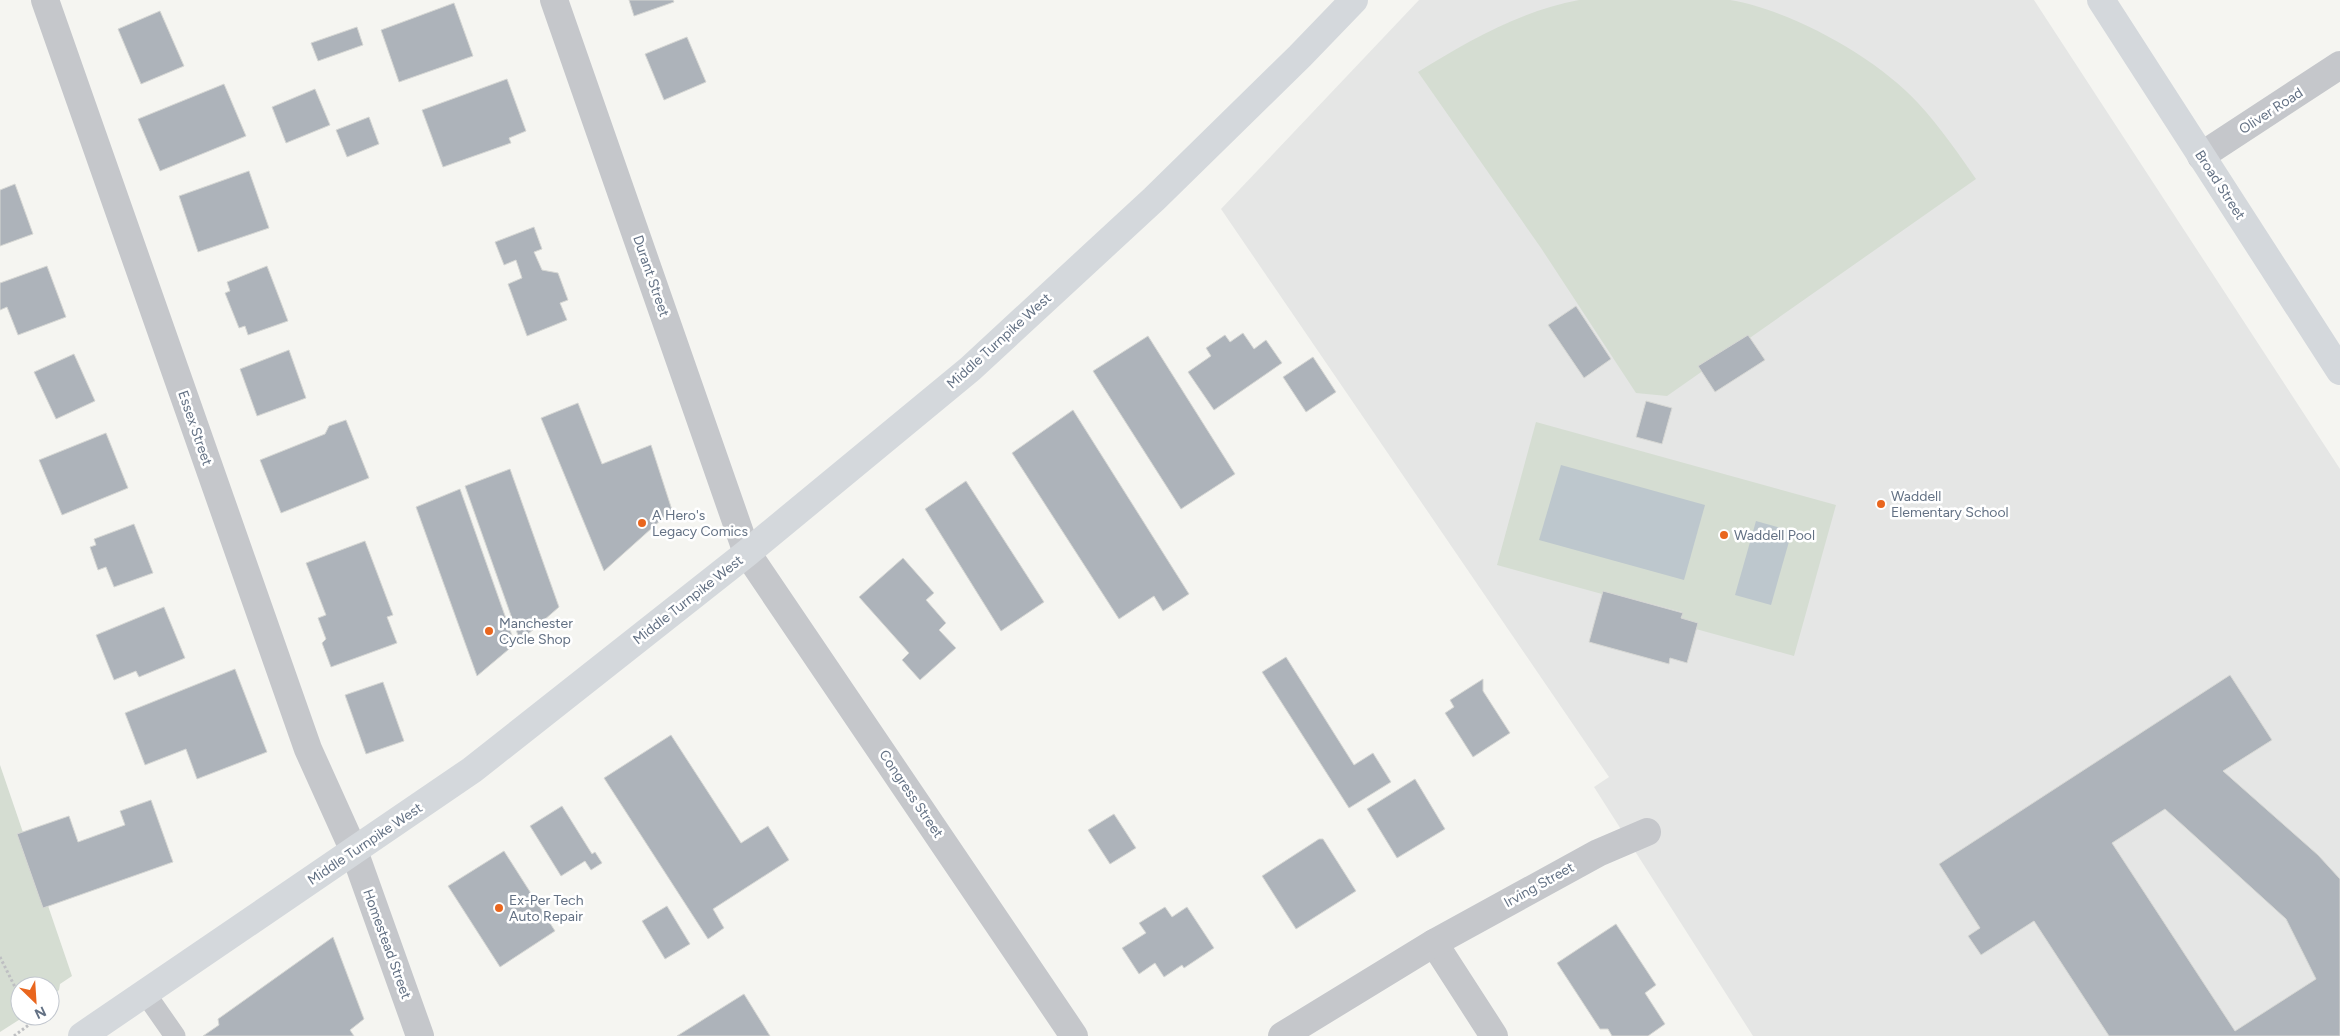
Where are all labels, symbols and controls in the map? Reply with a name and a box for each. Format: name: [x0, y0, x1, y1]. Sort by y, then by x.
street label: Oliver Road: [2236, 84, 2306, 138]
street label: Broad Street: [2191, 147, 2249, 223]
street label: Durant Street: [629, 233, 673, 319]
street label: Middle Turnpike West: [943, 290, 1055, 392]
street label: Essex Street: [174, 388, 216, 468]
place label: Waddell Elementary School: [1891, 488, 2009, 521]
marker: Waddell Elementary School: [1875, 498, 1887, 510]
place label: A Hero's Legacy Comics: [652, 507, 748, 540]
marker: A Hero's Legacy Comics: [636, 517, 648, 529]
place label: Waddell Pool: [1734, 527, 1815, 544]
marker: Waddell Pool: [1718, 529, 1730, 541]
street label: Middle Turnpike West: [630, 552, 746, 648]
place label: Manchester Cycle Shop: [499, 615, 573, 648]
marker: Manchester Cycle Shop: [483, 625, 495, 637]
street label: Congress Street: [875, 747, 947, 841]
street label: Middle Turnpike West: [304, 799, 426, 889]
street label: Irving Street: [1501, 859, 1577, 911]
street label: Homestead Street: [359, 887, 415, 1001]
place label: Ex-Per Tech Auto Repair: [509, 892, 584, 925]
marker: Ex-Per Tech Auto Repair: [493, 902, 505, 914]
north arrow: [10, 976, 60, 1026]
text: N: [32, 1002, 49, 1022]

